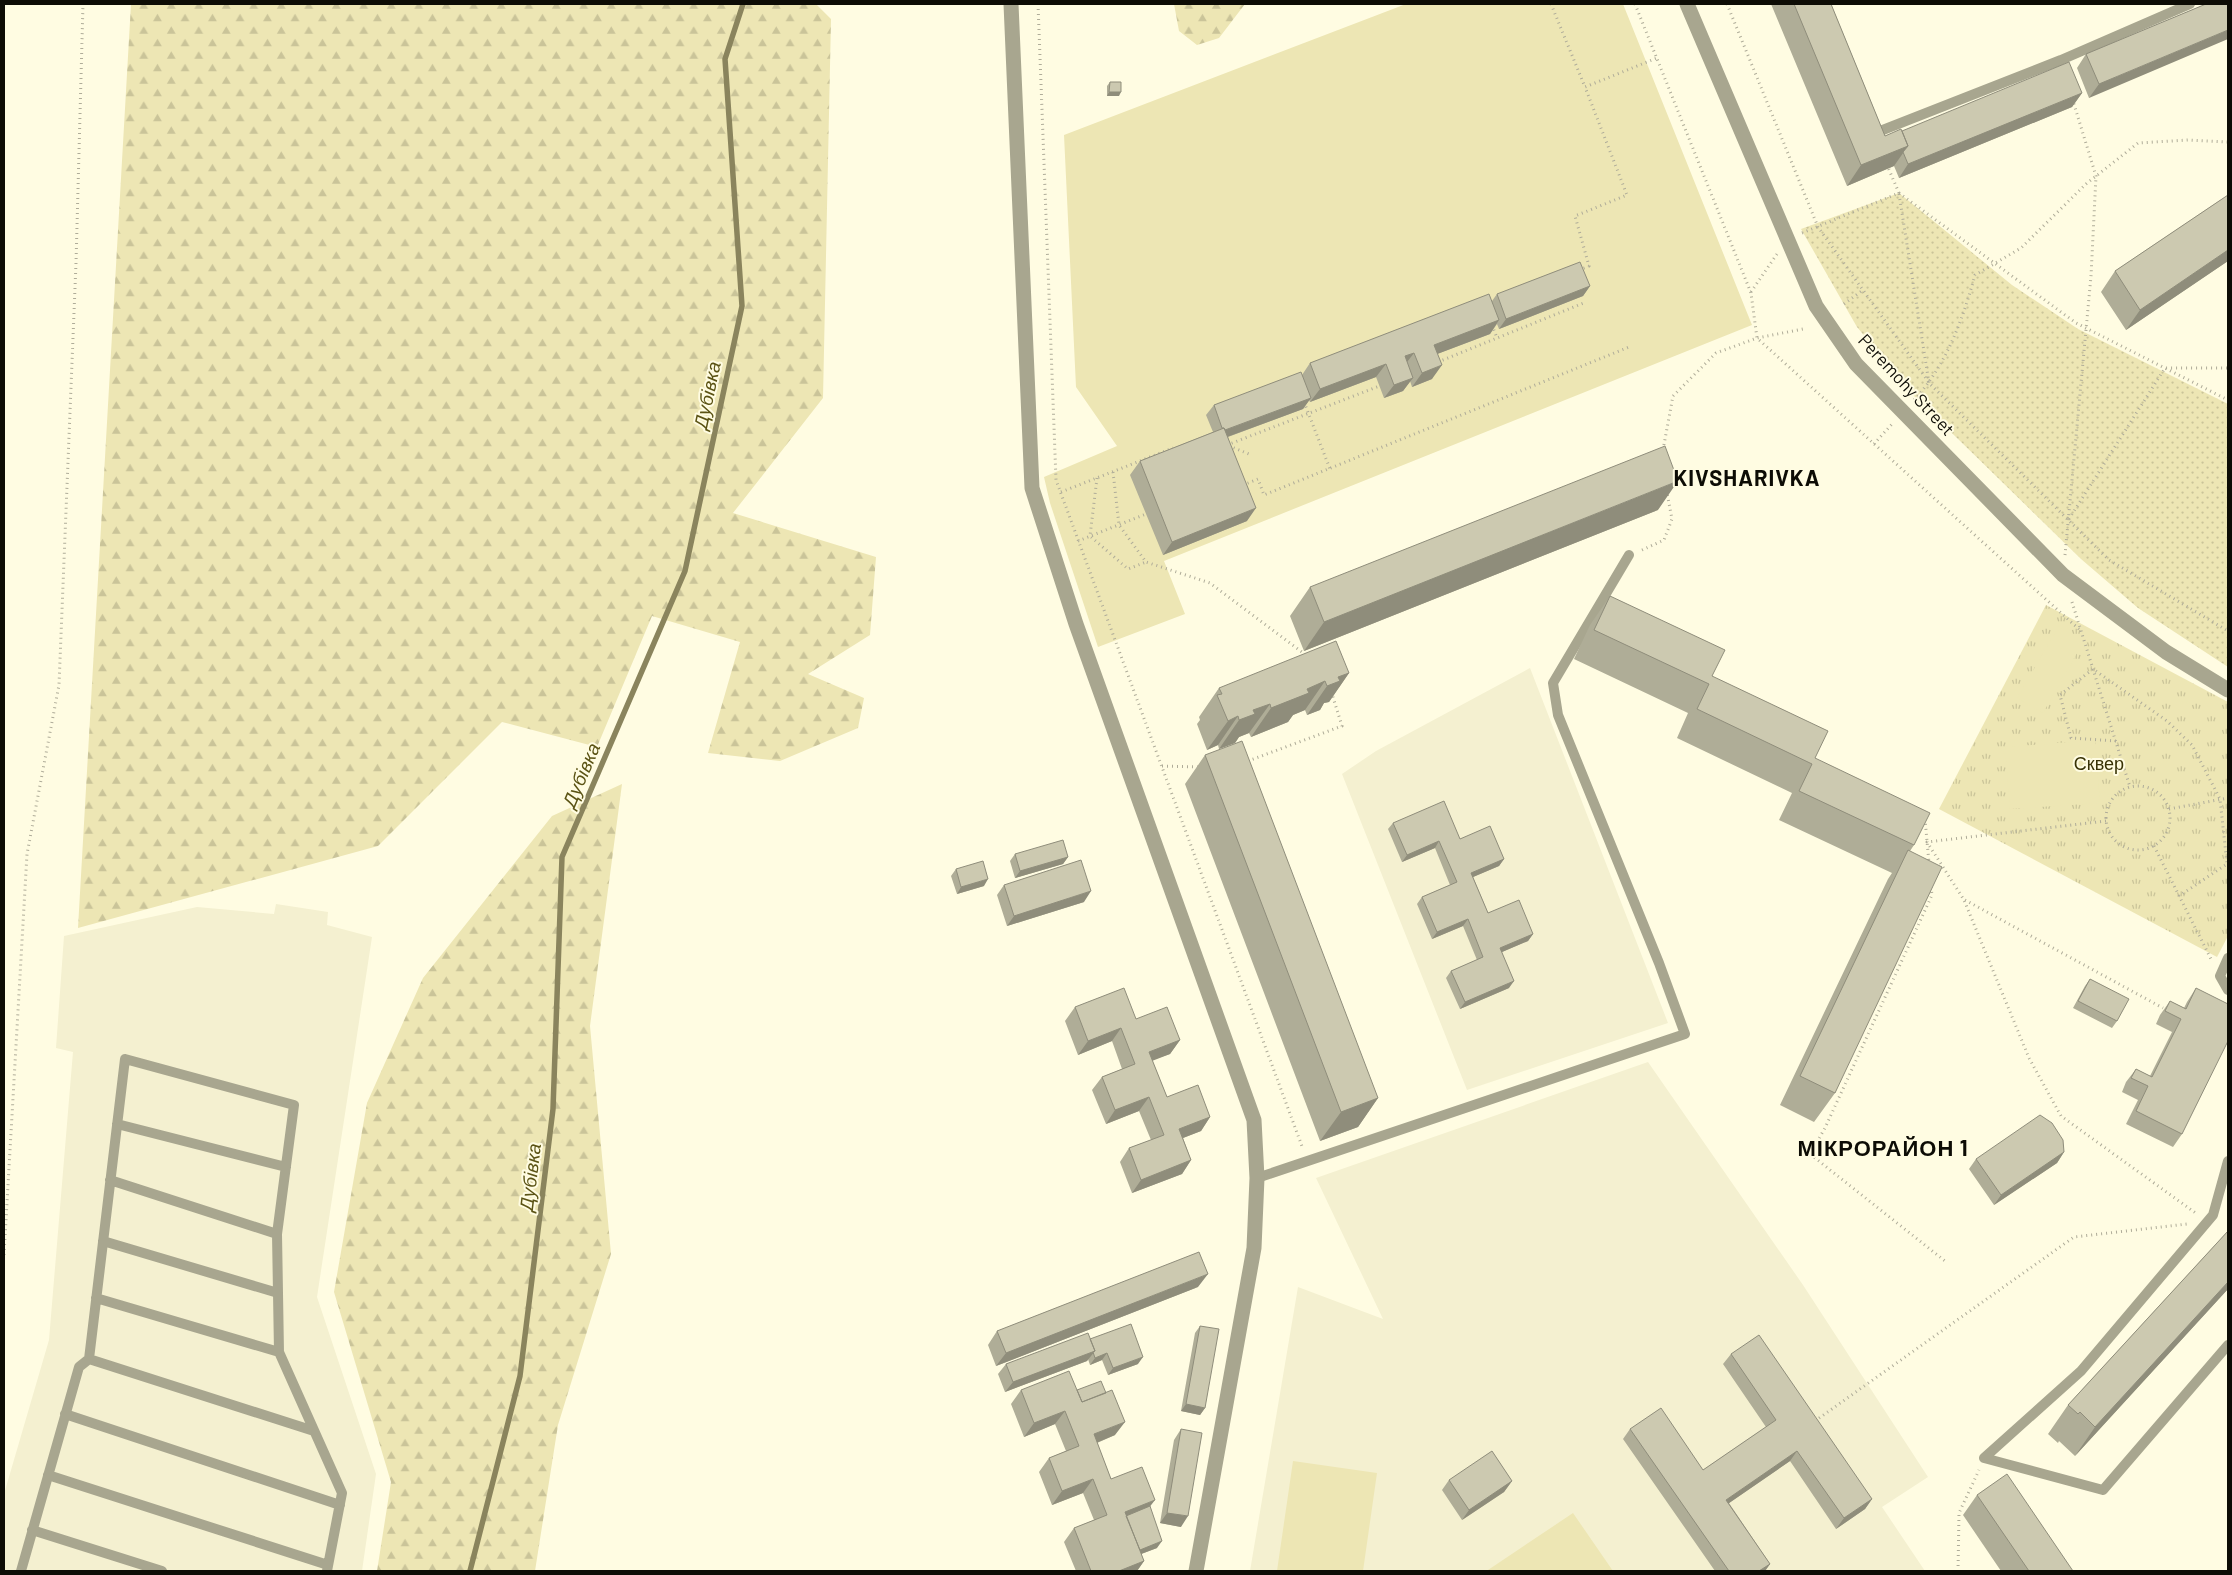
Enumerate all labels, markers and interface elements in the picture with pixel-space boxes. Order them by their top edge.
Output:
street label: Peremohy Street [1854,329,1959,440]
water label: Дубівка [688,359,725,432]
district label: KIVSHARIVKA [1673,464,1821,490]
water label: Дубівка [556,739,604,812]
park label: Сквер [2074,752,2124,774]
district label: МІКРОРАЙОН 1 [1798,1134,1969,1160]
water label: Дубівка [514,1142,545,1214]

